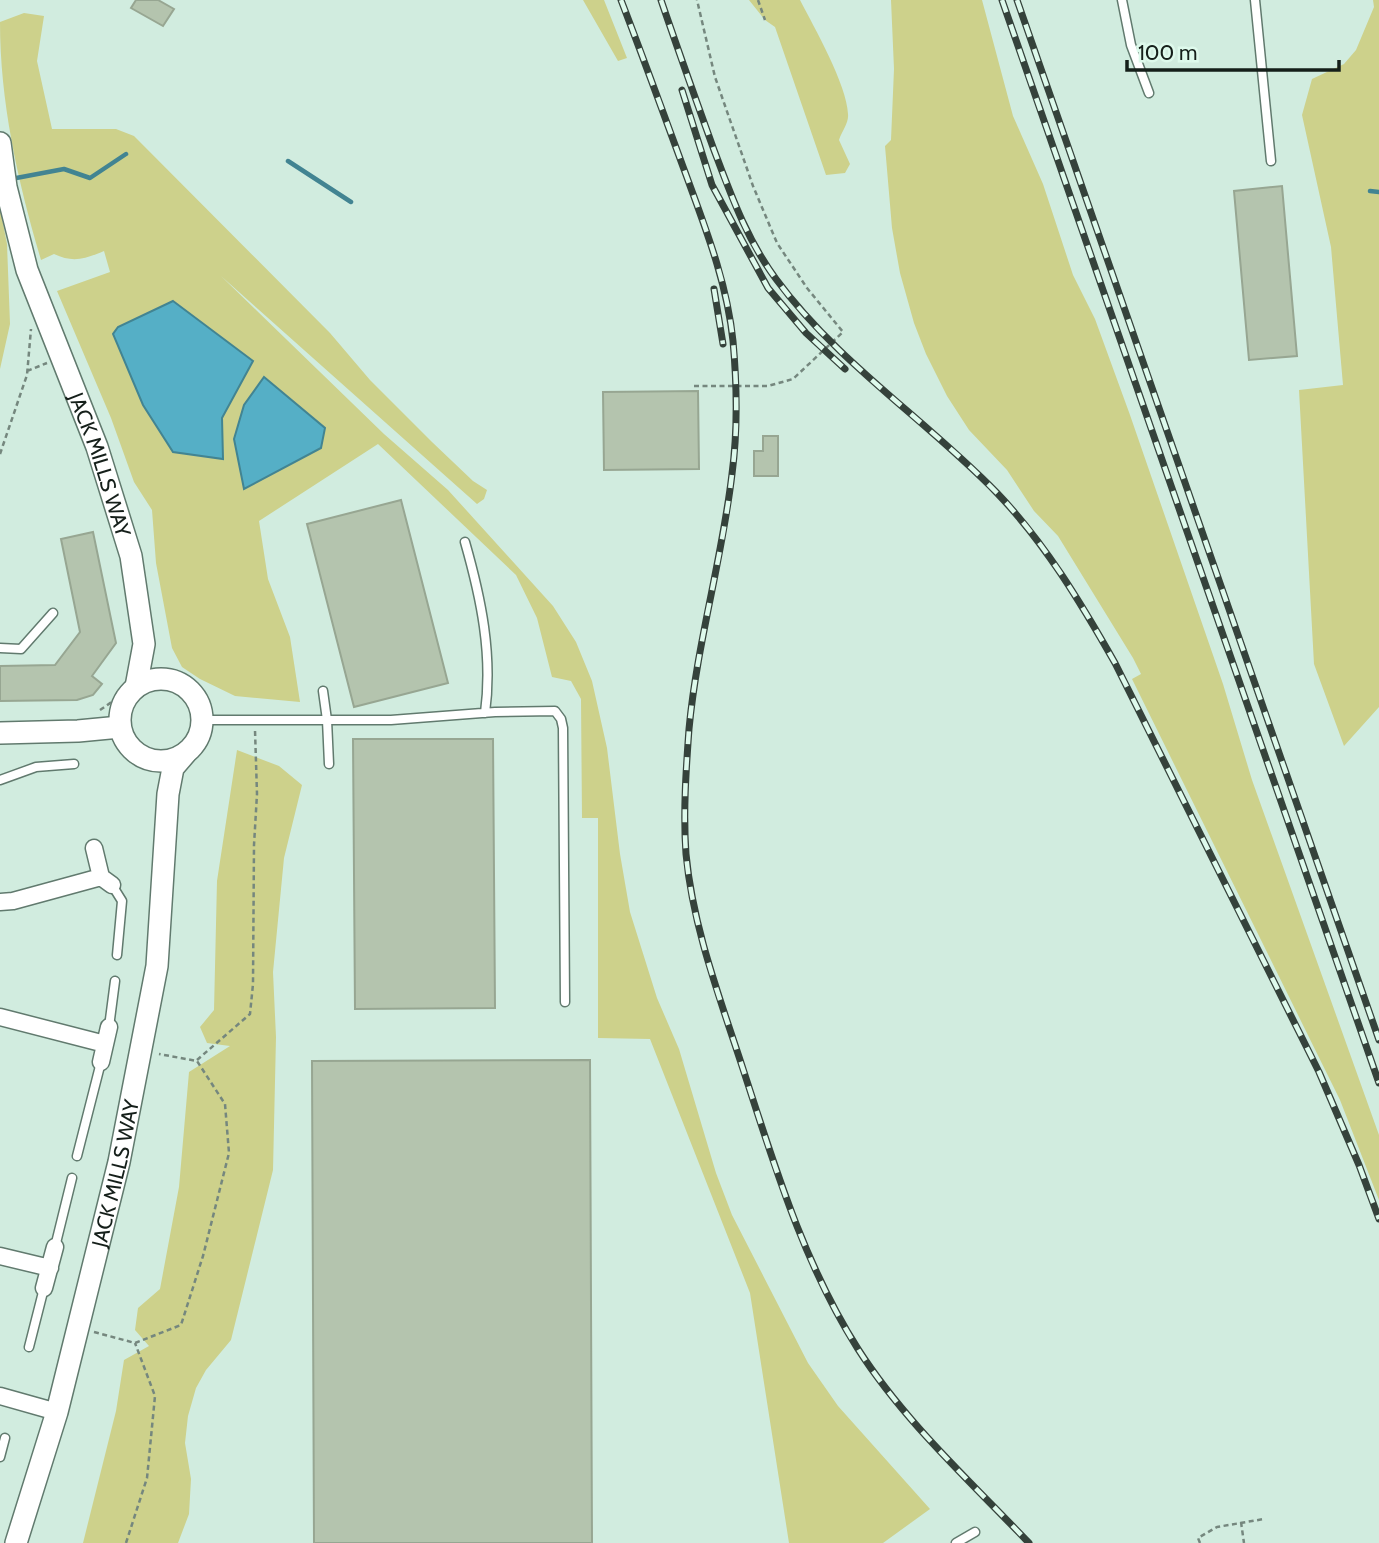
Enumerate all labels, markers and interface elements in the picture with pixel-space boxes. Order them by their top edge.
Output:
scale bar [1127,28,1339,72]
text: 100 m [1138,40,1197,65]
street label: JACK MILLS WAY [64,388,137,540]
street label: JACK MILLS WAY [86,1096,144,1251]

